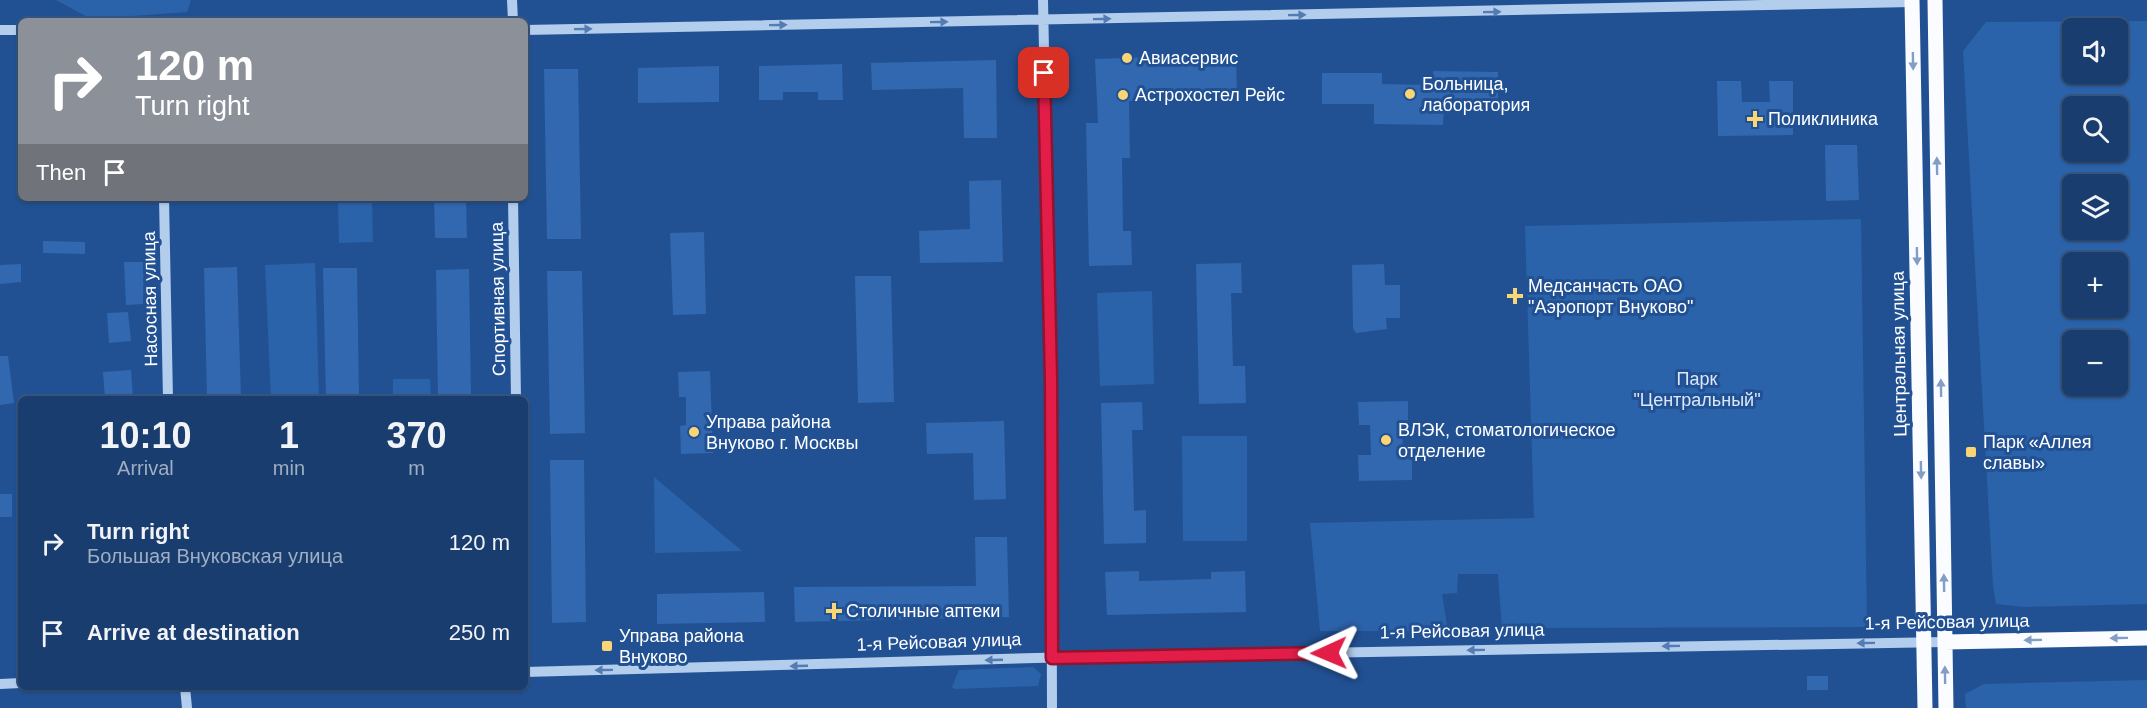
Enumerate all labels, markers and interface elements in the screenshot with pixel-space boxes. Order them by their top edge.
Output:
one-way arrow [1482,7,1501,17]
one-way arrow [1287,11,1306,20]
one-way arrow [1092,14,1111,24]
one-way arrow [930,17,949,27]
map controls [2062,18,2128,396]
button: sound [2062,18,2128,84]
one-way arrow [769,20,788,30]
one-way arrow [574,24,593,34]
icon: right [36,42,114,120]
text: 120 m [135,42,254,89]
pin [1018,47,1069,98]
place label: Авиасервис [1139,48,1238,68]
marker: Авиасервис [1120,51,1134,65]
one-way arrow [1908,51,1918,70]
icon: arrive [1027,56,1060,89]
place label: Больница, лаборатория [1422,74,1530,115]
place label: Астрохостел Рейс [1135,85,1285,105]
marker: Больница, лаборатория [1403,87,1417,101]
marker: Астрохостел Рейс [1116,88,1130,102]
text: Turn right [135,91,250,121]
button: search [2062,96,2128,162]
place label: Поликлиника [1768,109,1879,129]
marker: Поликлиника [1746,110,1764,128]
icon: arrive [98,156,131,189]
one-way arrow [1932,157,1942,176]
text: Then [36,160,86,185]
button: layers [2062,174,2128,240]
street label: Спортивная улица [487,221,509,376]
street label: Насосная улица [139,230,161,367]
one-way arrow [1912,246,1921,265]
button: + [2062,252,2128,318]
street label: Центральная улица [1888,270,1910,437]
place label: Медсанчасть ОАО "Аэропорт Внуково" [1528,276,1693,317]
marker: Медсанчасть ОАО "Аэропорт Внуково" [1506,287,1524,305]
button: − [2062,330,2128,396]
park label: Парк "Центральный" [1633,369,1761,410]
one-way arrow [1936,379,1946,398]
place label: Управа района Внуково г. Москвы [706,412,858,453]
text: 10:10 [99,415,191,456]
text: 1 [279,415,299,456]
text: 370 [386,415,447,456]
place label: ВЛЭК, стоматологическое отделение [1398,420,1616,461]
marker: Управа района Внуково г. Москвы [687,425,701,439]
place label: Парк «Аллея славы» [1983,432,2092,473]
marker: ВЛЭК, стоматологическое отделение [1379,433,1393,447]
marker: Парк «Аллея славы» [1964,445,1978,459]
text: Arrival [117,457,174,479]
text: min [273,457,305,479]
text: m [408,457,425,479]
one-way arrow [1916,461,1925,480]
text: Turn right [87,519,189,544]
icon: right [36,527,69,560]
text: 120 m [449,530,510,555]
text: Большая Внуковская улица [87,545,343,567]
one-way arrow [1939,574,1949,593]
place label: Столичные аптеки [846,601,1000,621]
marker: Столичные аптеки [827,604,841,618]
street label: 1-я Рейсовая улица [1864,611,2031,633]
icon: arrive [36,617,69,650]
text: Arrive at destination [87,620,300,645]
text: 250 m [449,620,510,645]
street label: 1-я Рейсовая улица [1379,620,1546,642]
position arrow [1297,621,1361,685]
place label: Управа района Внуково [619,626,745,667]
street label: 1-я Рейсовая улица [856,629,1023,655]
one-way arrow [2110,633,2129,643]
one-way arrow [2024,635,2043,645]
one-way arrow [1856,638,1875,648]
marker: Управа района Внуково [600,639,614,653]
one-way arrow [1661,641,1680,651]
one-way arrow [1466,645,1485,655]
one-way arrow [984,655,1003,664]
one-way arrow [789,661,808,670]
one-way arrow [1940,665,1950,684]
one-way arrow [595,666,614,675]

